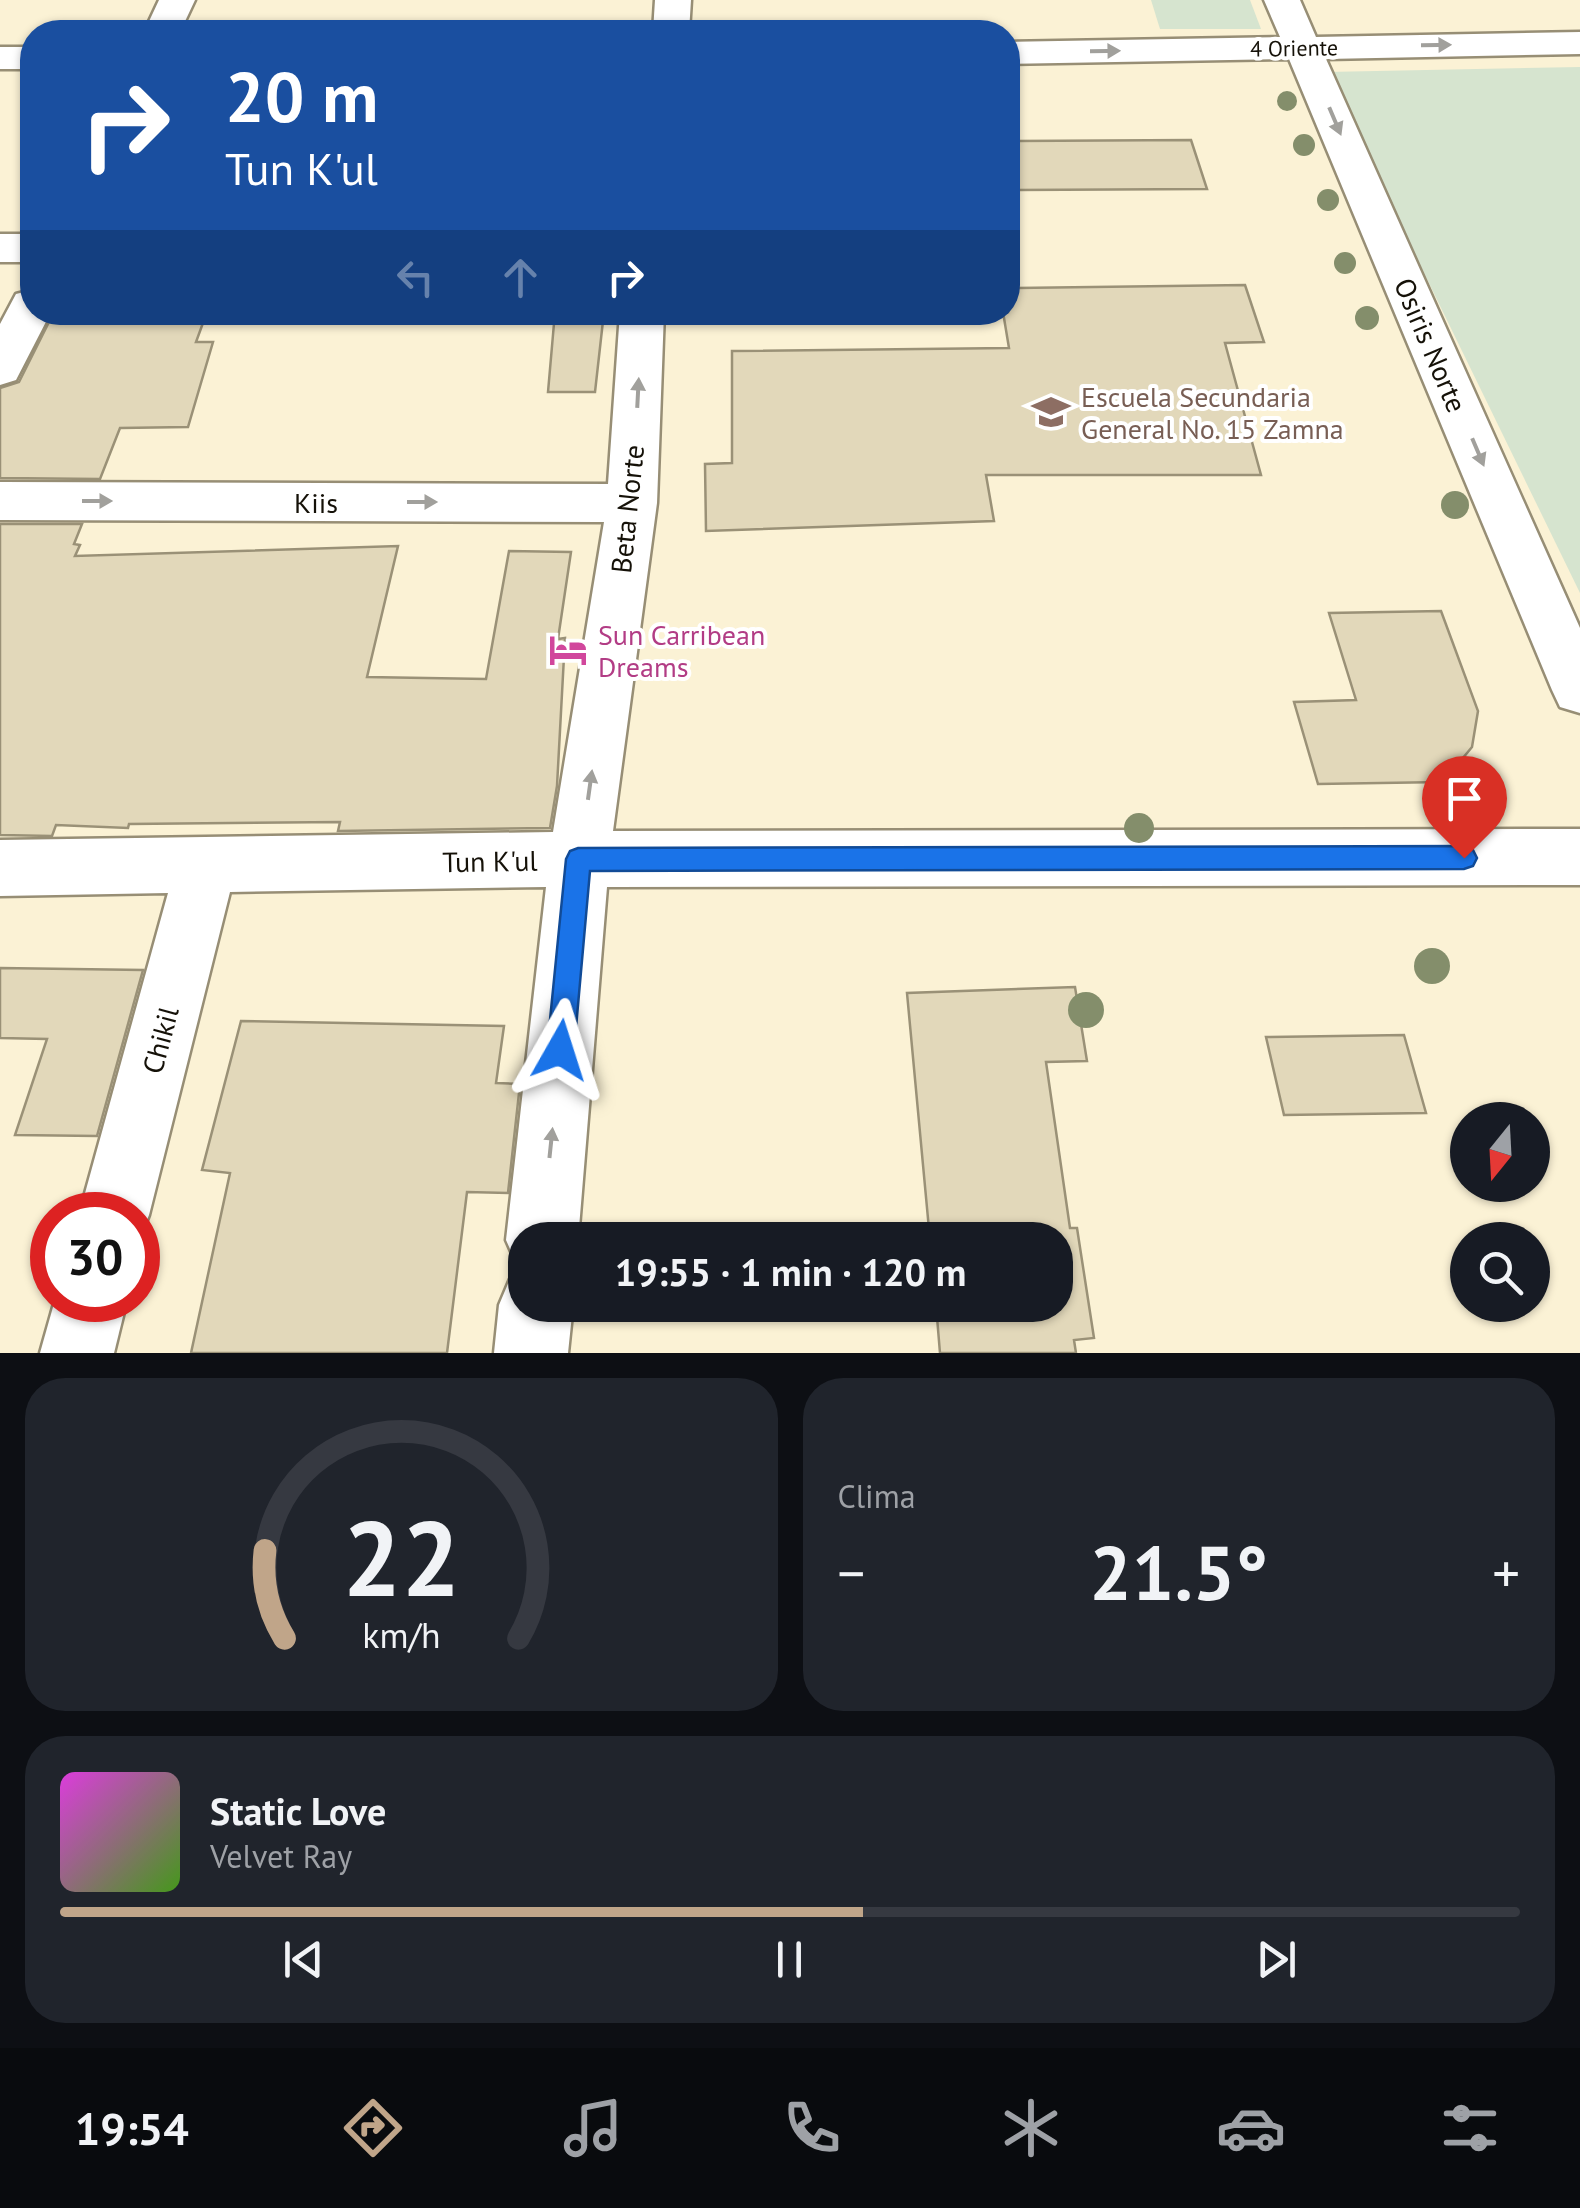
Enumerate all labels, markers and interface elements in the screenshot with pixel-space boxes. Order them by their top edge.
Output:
street label: 4 Oriente [1250,33,1338,63]
one-way arrow [1420,37,1452,53]
one-way arrow [1089,43,1121,59]
text: 20 m [225,51,378,141]
icon: right [60,60,190,190]
one-way arrow [1327,106,1343,136]
text: Tun K'ul [225,139,378,197]
icon: left [388,250,443,305]
icon: ahead [493,250,548,305]
icon: right [598,250,653,305]
street label: Osiris Norte [1386,272,1476,418]
one-way arrow [630,377,646,409]
place label: Escuela Secundaria General No. 15 Zamna [1081,378,1344,447]
school or university icon: Escuela Secundaria General No. 15 Zamna [1030,391,1072,433]
one-way arrow [1470,437,1486,467]
street label: Beta Norte [602,443,652,575]
street label: Kiis [294,484,338,521]
one-way arrow [82,493,114,509]
one-way arrow [407,494,439,510]
place label: Sun Carribean Dreams [598,616,765,685]
hotel icon: Sun Carribean Dreams [547,629,589,671]
pin [1422,756,1507,859]
one-way arrow [582,769,598,800]
icon: arrive [1437,771,1492,826]
street label: Tun K'ul [442,842,538,880]
position arrow [508,998,612,1102]
street label: Chikil [133,1002,187,1078]
north arrow [1450,1102,1550,1202]
map controls [1450,1102,1550,1322]
one-way arrow [544,1127,560,1158]
speed limit sign: 30 [30,1192,160,1322]
button: search [1450,1222,1550,1322]
text: 19:55 · 1 min · 120 m [615,1247,966,1296]
text: Clima [838,1475,916,1517]
text: 22 [342,1490,460,1625]
text: 21.5° [1089,1524,1268,1621]
text: − [838,1537,865,1608]
text: + [1492,1537,1520,1608]
text: km/h [362,1612,440,1658]
text: Static Love [210,1786,386,1835]
text: Velvet Ray [210,1835,352,1877]
icon: previous [276,1932,331,1987]
icon: pause [762,1932,817,1987]
icon: next [1249,1932,1304,1987]
icon: directions [338,2093,408,2163]
icon: music [558,2093,628,2163]
icon: phone [777,2093,847,2163]
icon: climate [996,2093,1066,2163]
icon: car [1216,2093,1286,2163]
icon: filters [1435,2093,1505,2163]
text: 19:54 [75,2099,189,2157]

